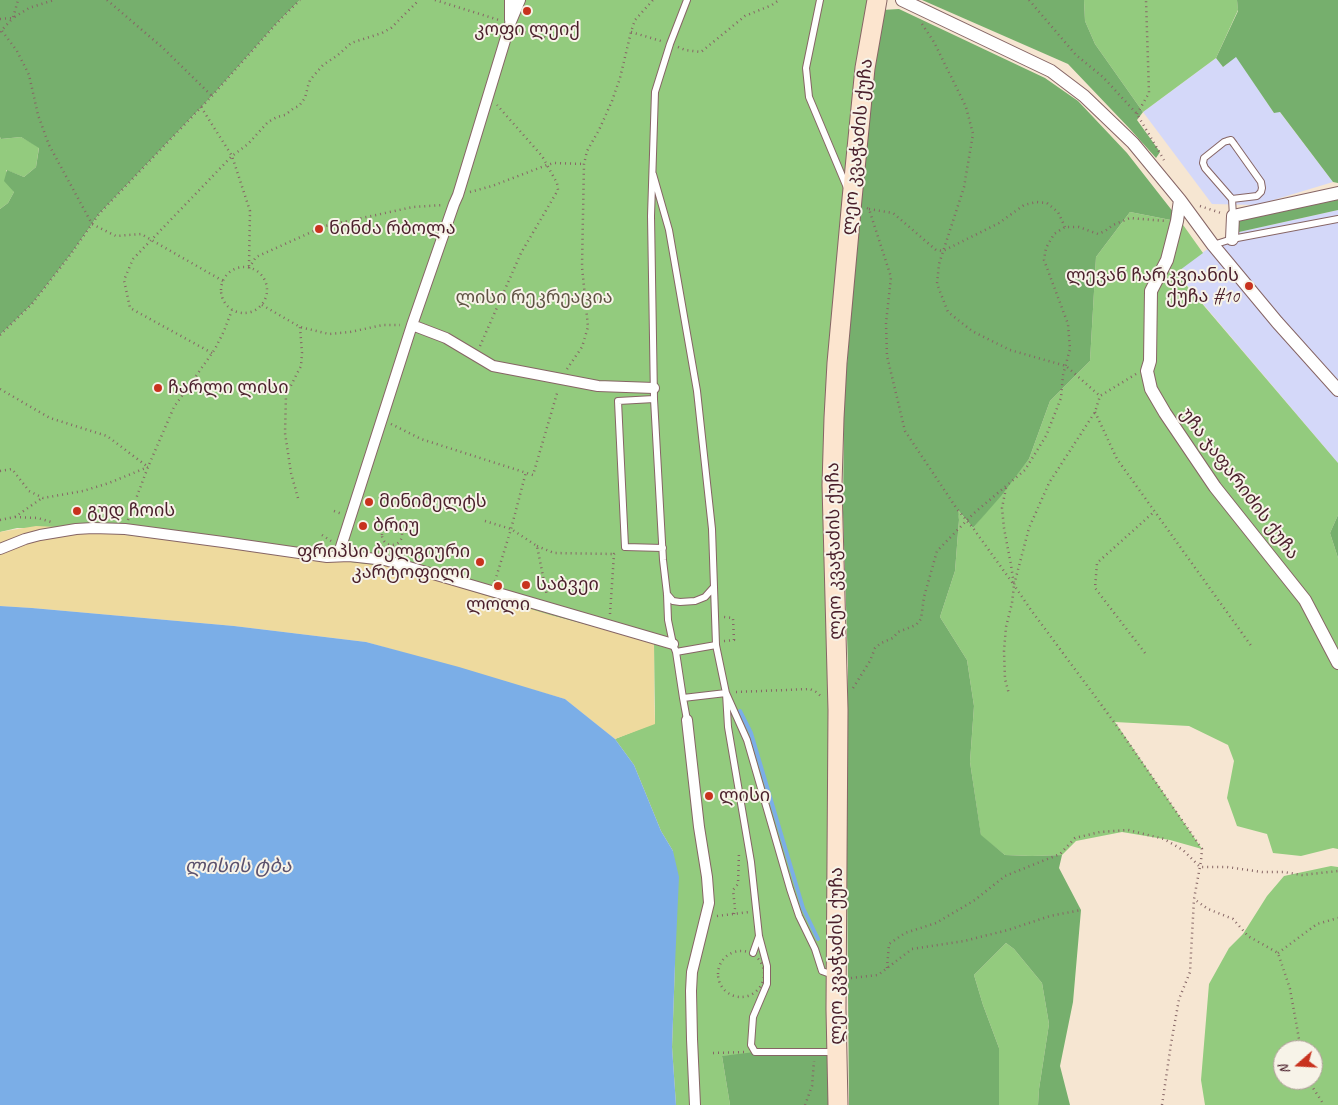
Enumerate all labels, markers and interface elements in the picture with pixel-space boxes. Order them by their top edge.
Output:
marker: კოფი ლეიქ [521,5,533,17]
place label: კოფი ლეიქ [474,19,580,41]
street label: ლეო კვაჭაძის ქუჩა [838,58,878,236]
place label: ნინძა რბოლა [329,218,456,240]
marker: ნინძა რბოლა [313,223,325,235]
place label: ლევან ჩარკვიანის ქუჩა #10 [1066,265,1239,308]
marker: ლევან ჩარკვიანის ქუჩა #10 [1243,280,1255,292]
park label: ლისი რეკრეაცია [455,287,613,309]
place label: ჩარლი ლისი [168,377,288,399]
marker: ჩარლი ლისი [152,382,164,394]
street label: უჩა ჯაფარიძის ქუჩა [1175,404,1303,564]
street label: ლეო კვაჭაძის ქუჩა [823,462,847,640]
place label: მინიმელტს [379,491,487,513]
marker: მინიმელტს [363,496,375,508]
place label: გუდ ჩოის [87,500,175,522]
marker: გუდ ჩოის [71,505,83,517]
place label: ბრიუ [373,515,419,537]
marker: ბრიუ [357,520,369,532]
place label: ფრიპსი ბელგიური კარტოფილი [297,541,470,584]
marker: ფრიპსი ბელგიური კარტოფილი [474,556,486,568]
place label: საბვეი [536,574,599,596]
marker: საბვეი [520,579,532,591]
marker: ლოლი [492,580,504,592]
place label: ლოლი [466,594,530,616]
place label: ლისი [719,785,770,807]
marker: ლისი [703,790,715,802]
water label: ლისის ტბა [185,856,291,878]
street label: ლეო კვაჭაძის ქუჩა [826,867,848,1045]
north arrow [1273,1040,1323,1090]
text: N [1275,1063,1294,1077]

